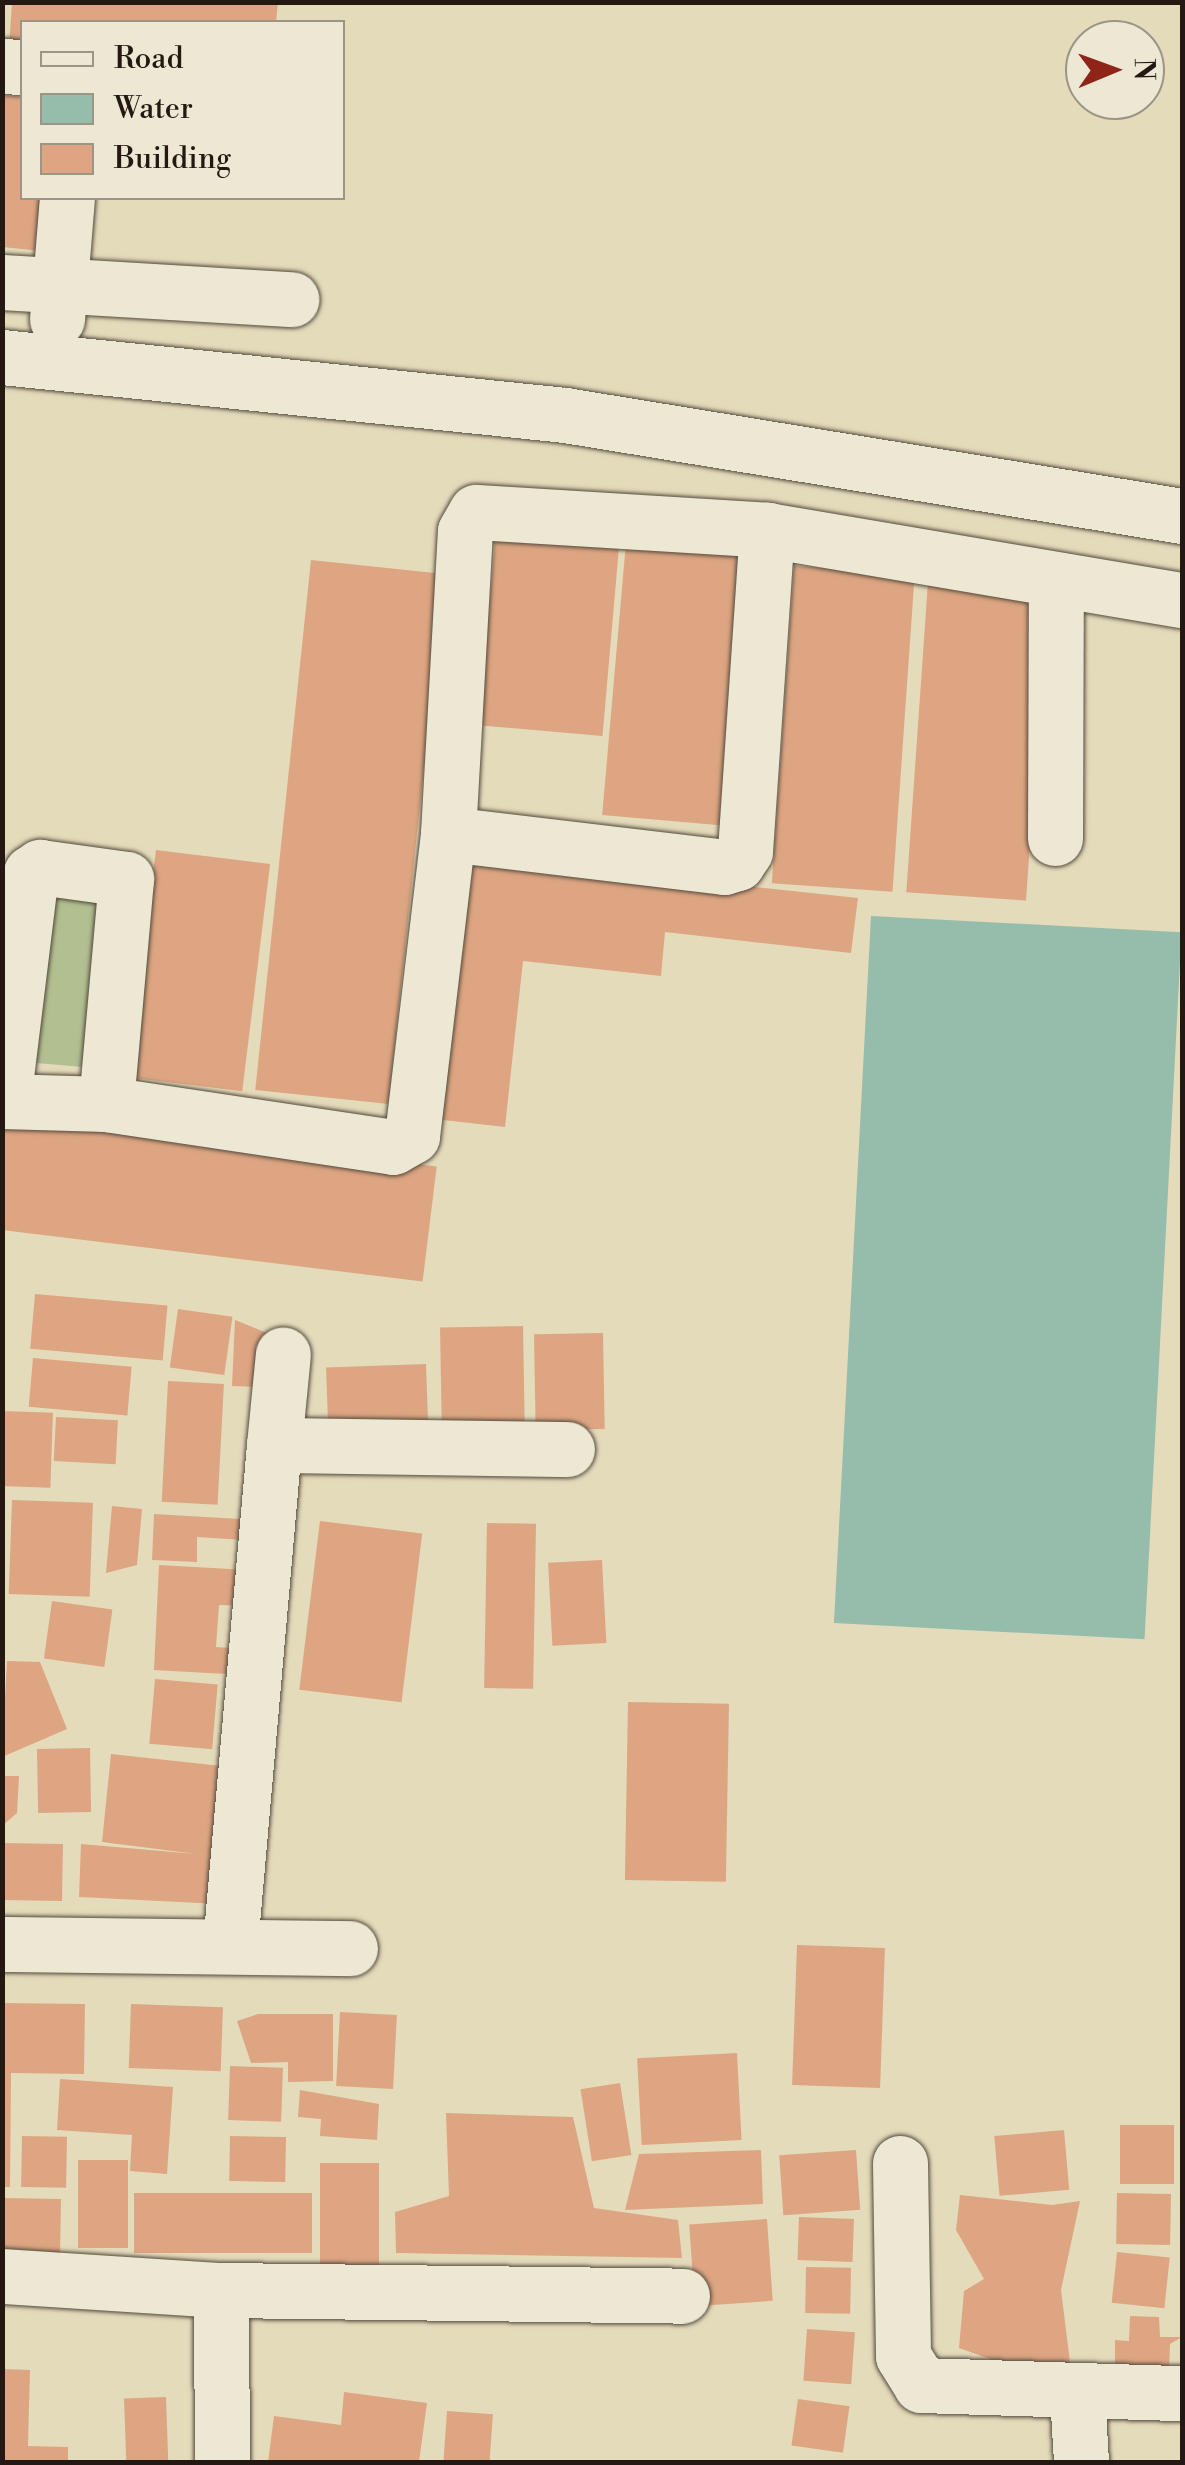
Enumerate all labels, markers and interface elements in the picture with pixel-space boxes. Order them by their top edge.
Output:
legend [20,20,345,200]
north arrow [1065,20,1165,120]
text: Road [114,40,184,78]
text: N [1126,58,1161,81]
text: Water [114,90,193,128]
text: Building [114,140,231,178]

